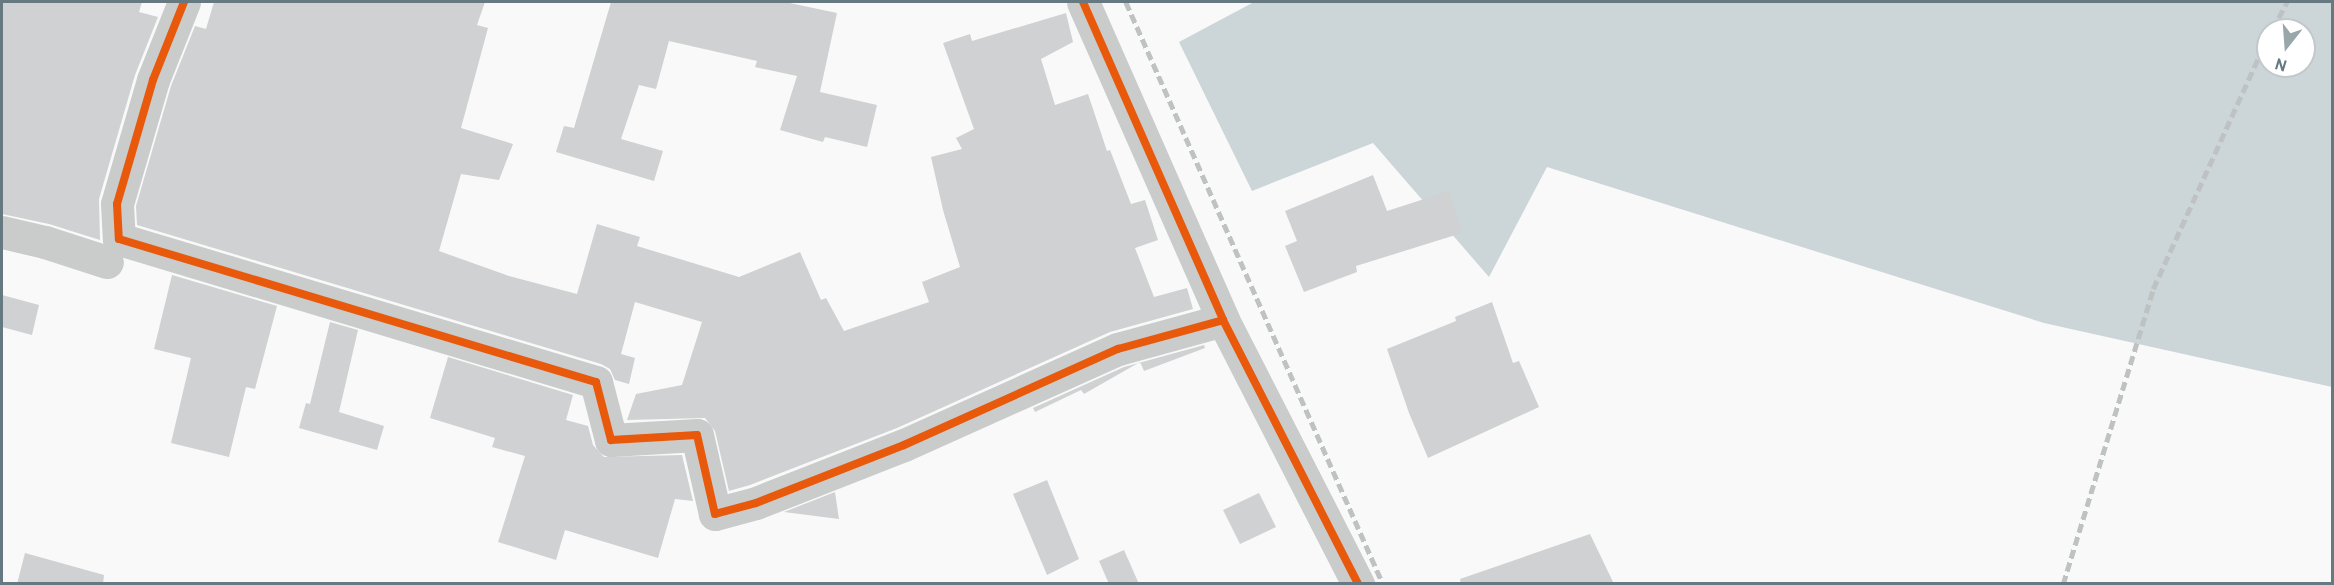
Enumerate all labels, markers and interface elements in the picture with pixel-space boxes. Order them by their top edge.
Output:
north arrow [2256,18,2316,78]
text: N [2273,52,2290,75]

